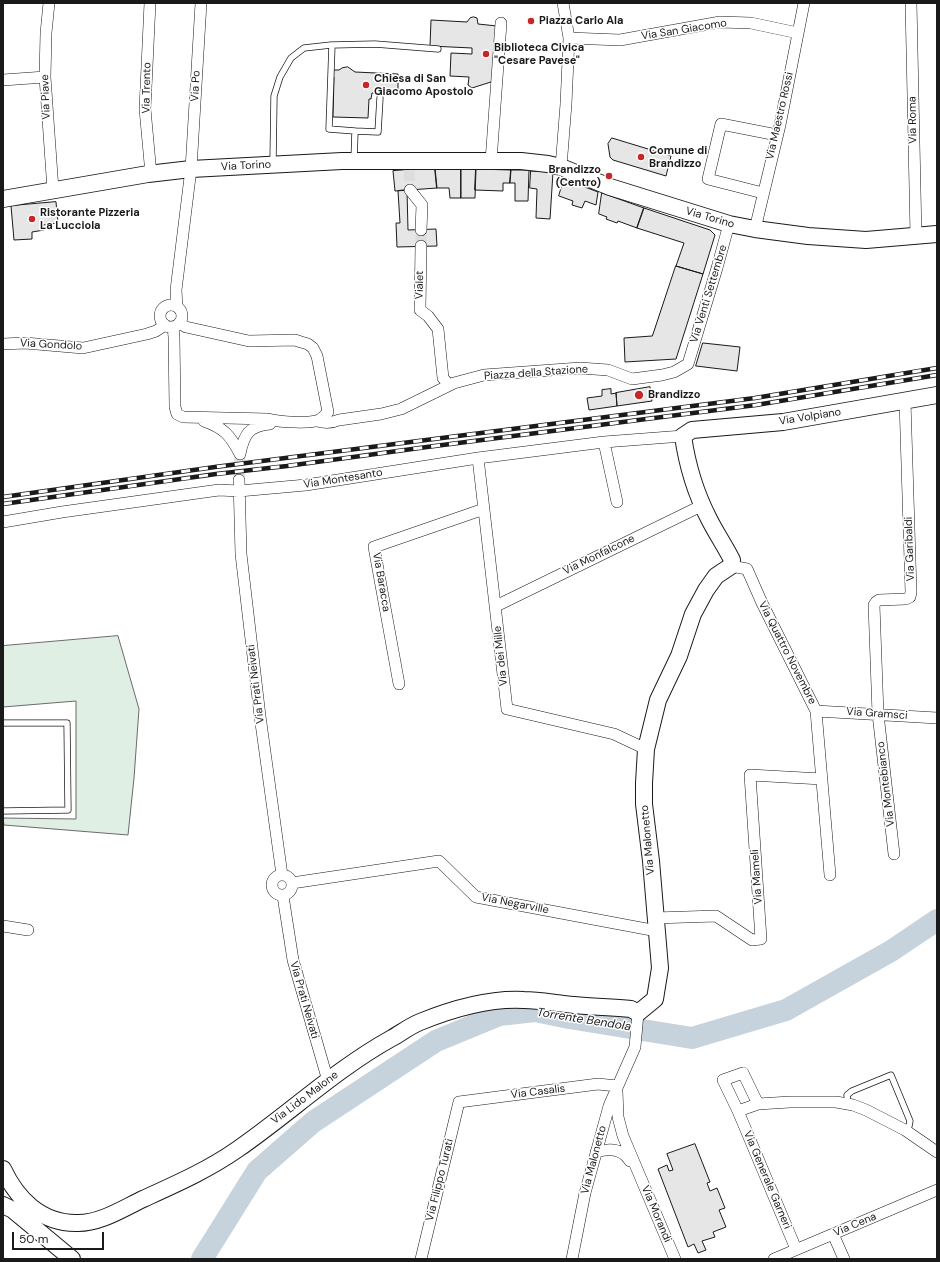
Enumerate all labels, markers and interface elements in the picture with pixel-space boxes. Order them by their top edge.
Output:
place label: Piazza Carlo Ala [539,14,624,28]
marker: Piazza Carlo Ala [526,16,536,26]
street label: Via San Giacomo [640,17,728,43]
place label: Biblioteca Civica "Cesare Pavese" [494,41,584,67]
marker: Biblioteca Civica "Cesare Pavese" [481,49,491,59]
street label: Via Trento [140,62,154,114]
street label: Via Po [189,70,203,102]
street label: Via Maestro Rossi [763,71,797,161]
place label: Chiesa di San Giacomo Apostolo [374,72,473,98]
street label: Via Piave [39,74,53,120]
marker: Chiesa di San Giacomo Apostolo [361,80,371,90]
street label: Via Roma [906,96,920,144]
place label: Comune di Brandizzo [649,144,707,170]
marker: Comune di Brandizzo [636,152,646,162]
street label: Via Torino [221,158,271,174]
place label: Brandizzo (Centro) [549,163,601,189]
marker: Brandizzo (Centro) [604,171,614,181]
street label: Via Torino [684,205,736,231]
place label: Ristorante Pizzeria La Lucciola [40,206,140,232]
marker: Ristorante Pizzeria La Lucciola [27,214,37,224]
street label: Via Venti Settembre [688,243,730,345]
street label: Vialet [413,270,427,300]
street label: Via Gondolo [19,337,83,353]
street label: Piazza della Stazione [483,363,589,383]
place label: Brandizzo [648,388,700,402]
marker: Brandizzo [633,389,645,401]
street label: Via Volpiano [778,406,842,428]
street label: Via Montesanto [303,466,383,492]
street label: Via Garibaldi [902,516,918,582]
street label: Via Monfalcone [561,532,637,578]
street label: Via Baracca [369,551,393,613]
street label: Via Quattro Novembre [755,599,819,707]
street label: Via dei Mille [491,625,511,687]
street label: Via Prati Neivati [245,644,267,724]
street label: Via Gramsci [846,705,908,723]
street label: Via Montebianco [874,740,898,828]
street label: Via Malonetto [638,804,658,876]
street label: Via Mameli [748,849,766,905]
street label: Via Negarville [480,891,550,917]
street label: Via Prati Neivati [287,960,321,1040]
water label: Torrente Bendola [536,1005,632,1035]
street label: Via Lido Malone [269,1069,341,1127]
street label: Via Casalis [510,1082,566,1102]
street label: Via Malonetto [579,1124,609,1196]
street label: Via Generale Garneri [740,1129,794,1231]
street label: Via Filippo Turati [423,1137,457,1223]
street label: Via Morandi [638,1184,674,1244]
street label: Via Cena [832,1210,878,1240]
scale bar [14,1224,106,1250]
text: 50 m [19,1231,48,1247]

